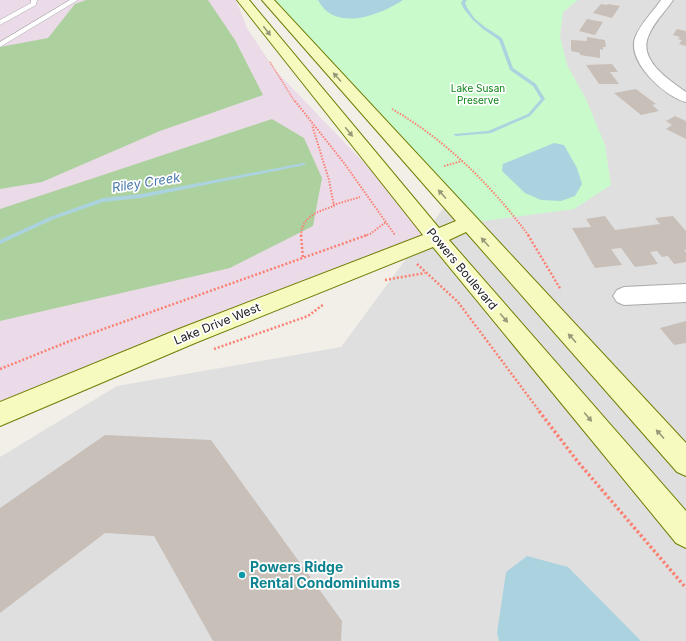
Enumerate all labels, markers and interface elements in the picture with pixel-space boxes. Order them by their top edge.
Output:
one-way arrow [263,25,272,36]
one-way arrow [332,72,341,82]
park label: Lake Susan Preserve [451,82,505,106]
one-way arrow [345,126,354,137]
water label: Riley Creek [111,169,182,195]
one-way arrow [438,189,447,200]
street label: Powers Boulevard [424,225,501,313]
one-way arrow [481,237,490,246]
street label: Lake Drive West [171,299,262,348]
one-way arrow [499,312,508,323]
one-way arrow [568,333,577,343]
one-way arrow [583,412,592,422]
one-way arrow [655,429,664,439]
place label: Powers Ridge Rental Condominiums [250,558,400,591]
marker: Powers Ridge Rental Condominiums [237,570,247,580]

